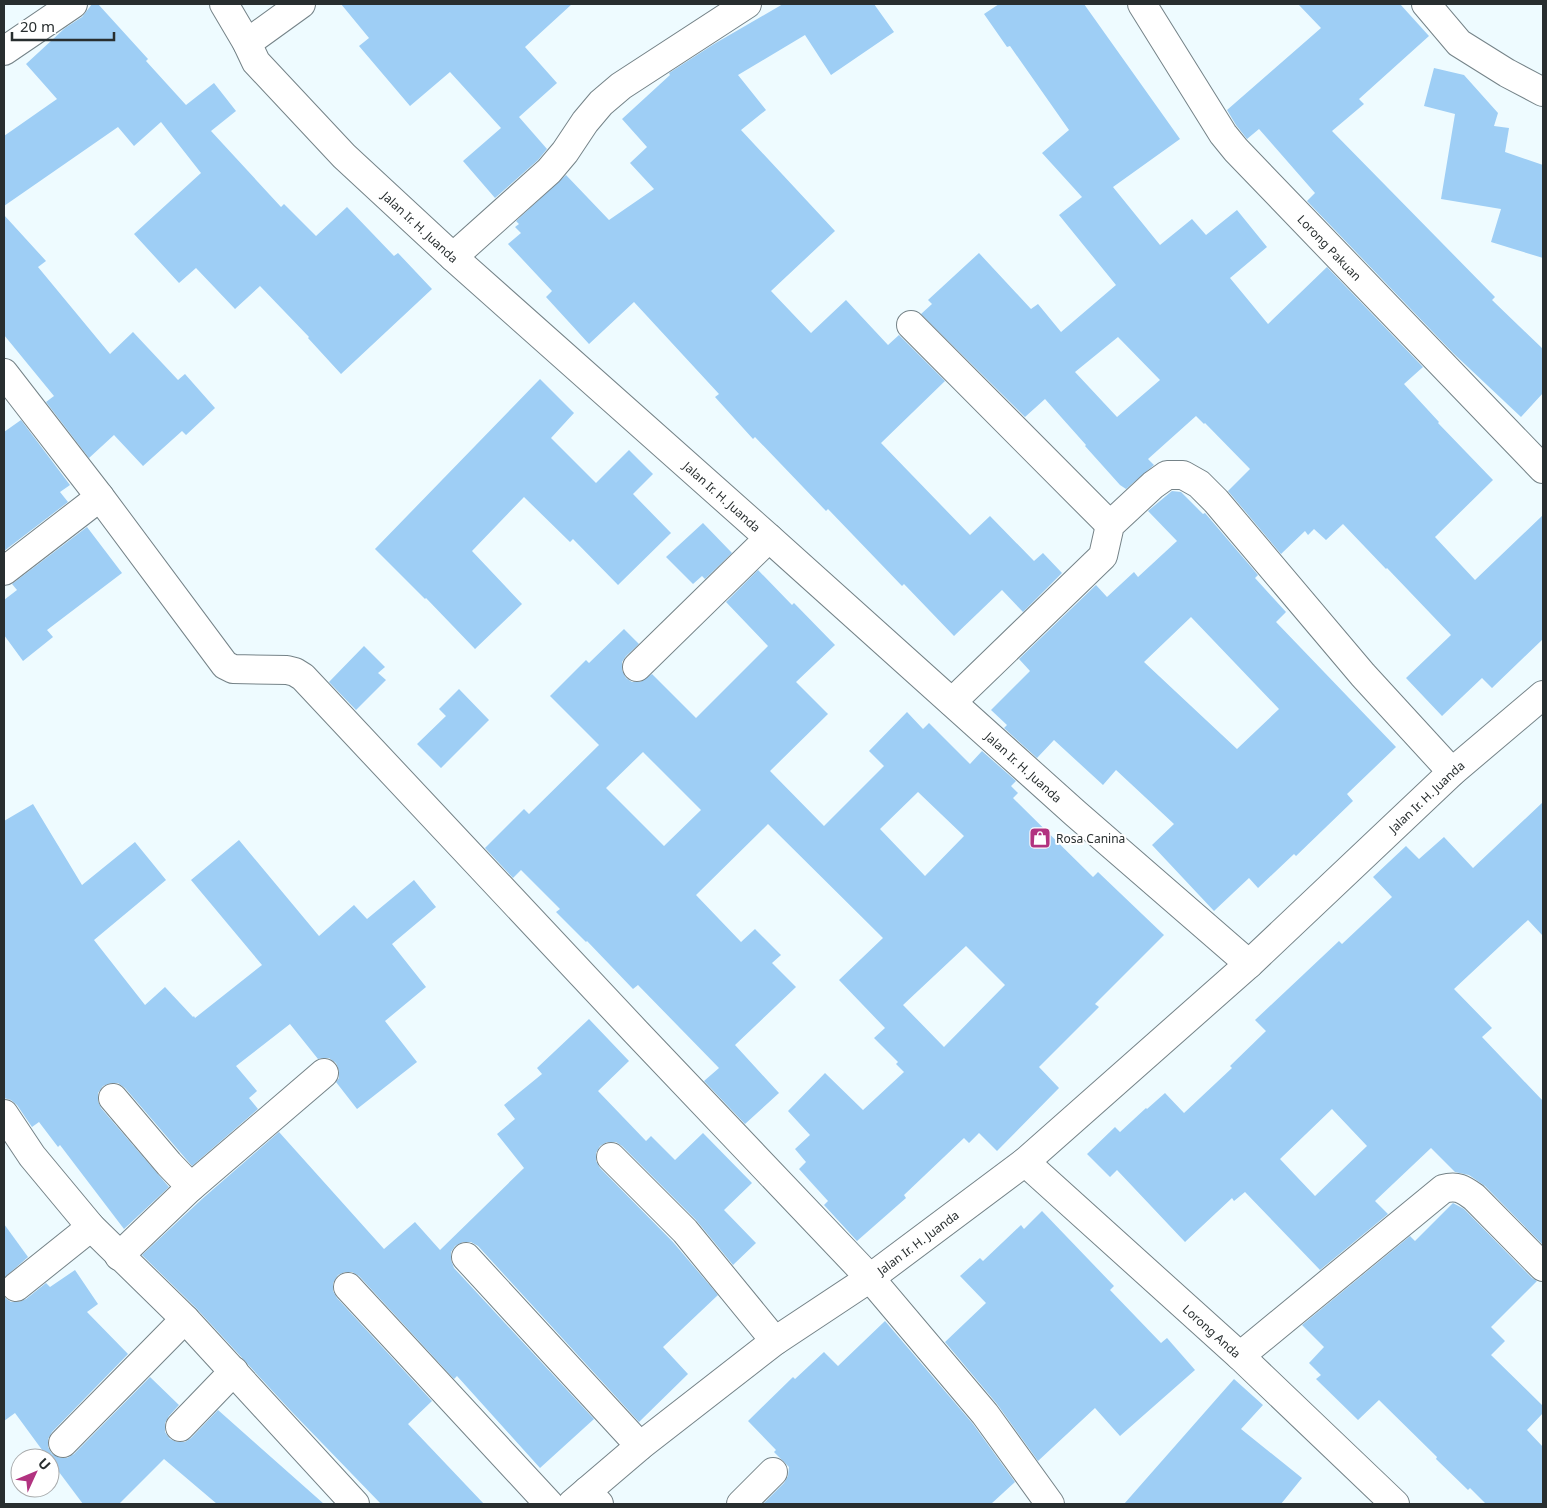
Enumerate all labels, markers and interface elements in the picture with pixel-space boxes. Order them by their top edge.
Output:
scale bar [12,10,115,42]
text: 20 m [20,16,55,36]
street label: Jalan Ir. H. Juanda [378,186,462,266]
street label: Lorong Pakuan [1294,211,1366,284]
street label: Jalan Ir. H. Juanda [679,457,765,535]
street label: Jalan Ir. H. Juanda [981,727,1066,806]
street label: Jalan Ir. H. Juanda [1384,757,1468,837]
shop icon: Rosa Canina [1028,826,1052,850]
place label: Rosa Canina [1056,830,1125,847]
street label: Jalan Ir. H. Juanda [873,1206,962,1279]
street label: Lorong Anda [1179,1300,1245,1361]
north arrow [10,1448,60,1498]
text: U [34,1453,55,1474]

